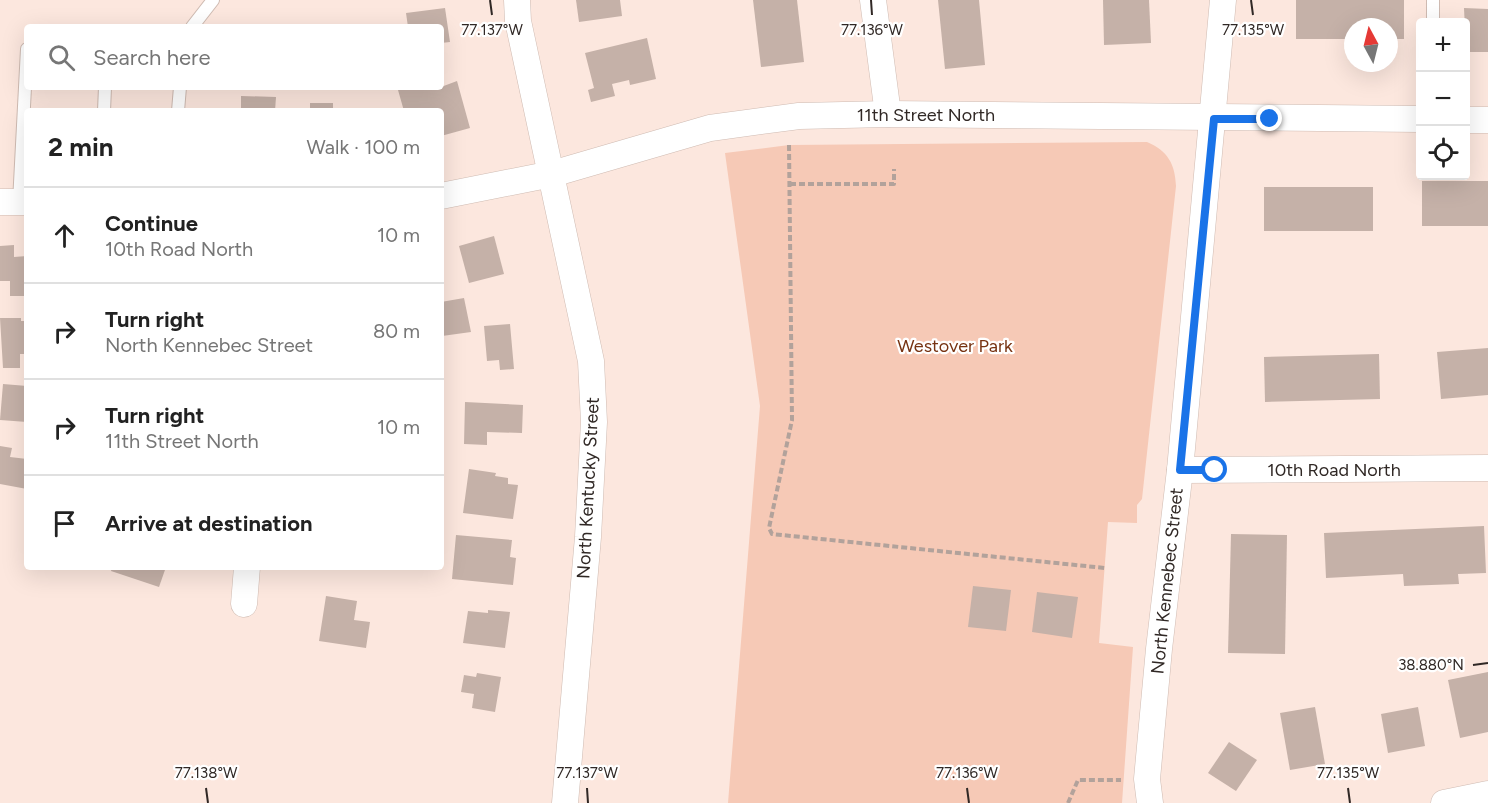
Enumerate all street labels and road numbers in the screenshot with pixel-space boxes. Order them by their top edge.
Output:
street label: 11th Street North [857,104,995,126]
street label: North Kentucky Street [572,396,604,579]
street label: 10th Road North [1267,459,1401,481]
street label: North Kennebec Street [1146,487,1188,675]

